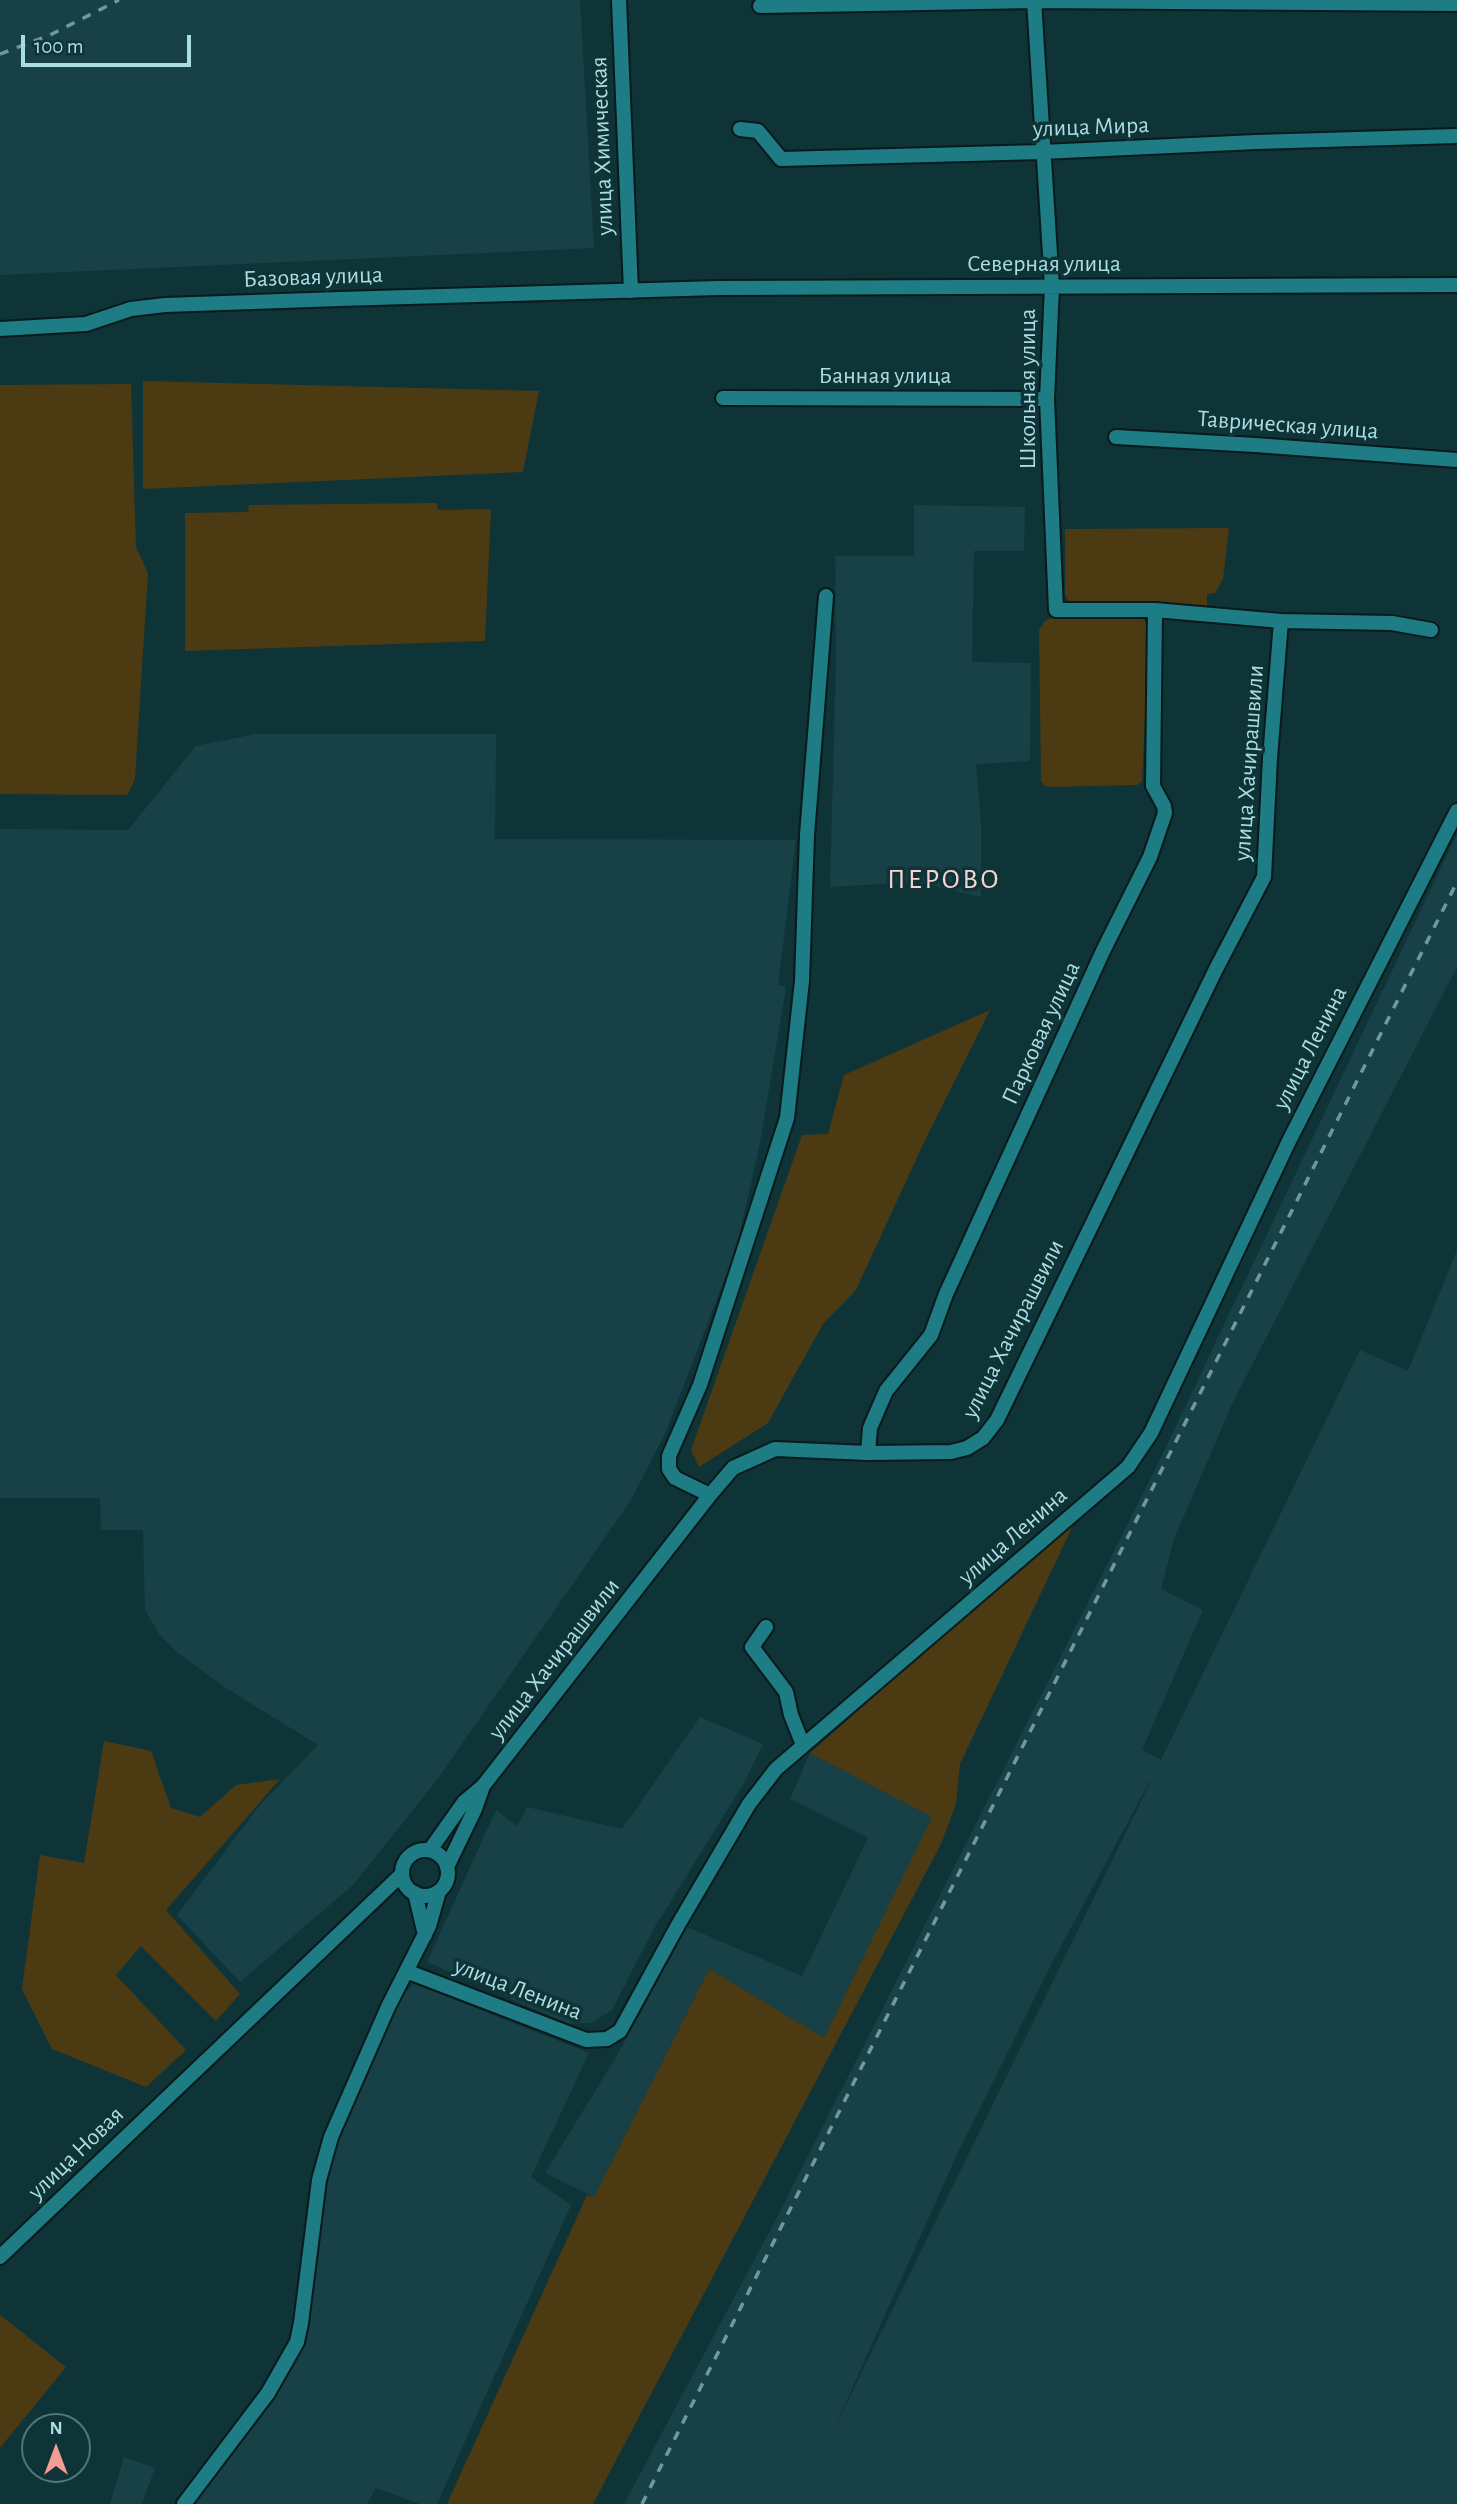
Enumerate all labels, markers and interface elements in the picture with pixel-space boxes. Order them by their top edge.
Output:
scale bar [24,21,194,65]
text: 100 m [34,36,84,57]
street label: улица Химическая [584,56,620,236]
street label: улица Мира [1032,111,1150,143]
street label: Северная улица [967,250,1121,278]
street label: Базовая улица [243,260,383,294]
street label: Школьная улица [1014,309,1042,469]
street label: Банная улица [819,362,951,390]
street label: Таврическая улица [1197,404,1379,446]
street label: улица Хачирашвили [1228,664,1270,862]
district label: ПЕРОВО [888,863,1000,897]
street label: Парковая улица [995,957,1087,1109]
street label: улица Ленина [1267,981,1353,1115]
street label: улица Хачирашвили [956,1235,1070,1423]
street label: улица Ленина [953,1481,1073,1591]
street label: улица Хачирашвили [482,1573,626,1745]
street label: улица Ленина [450,1951,586,2027]
street label: улица Новая [22,2100,130,2206]
north arrow [21,2413,91,2483]
text: N [49,2419,63,2438]

